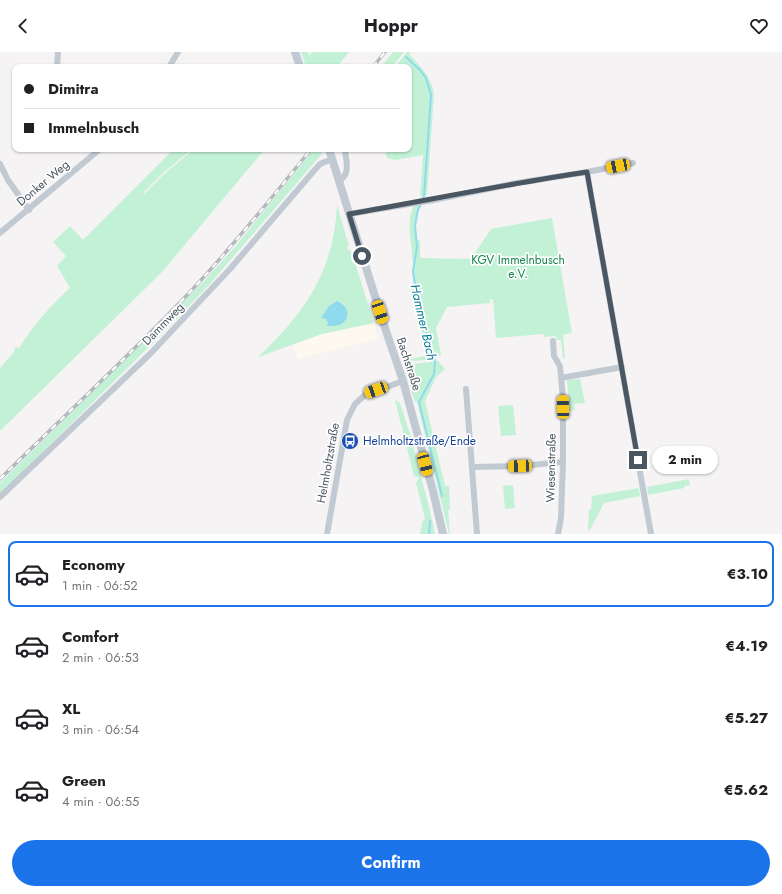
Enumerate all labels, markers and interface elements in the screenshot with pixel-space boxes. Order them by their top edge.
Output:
text: Hoppr [364,13,418,39]
icon: back [12,15,34,37]
icon: heart [748,15,770,37]
text: Dimitra [48,78,99,100]
text: Immelnbusch [48,117,139,139]
street label: Donker Weg [13,156,73,210]
car [605,158,631,174]
route start [353,247,371,265]
park label: KGV Immelnbusch e.V. [471,251,565,283]
water label: Hammer Bach [406,282,442,362]
street label: Dammweg [138,298,188,350]
car [371,299,389,325]
street label: Bachstraße [392,335,426,393]
car [363,380,389,400]
car [557,395,569,419]
street label: Helmholtzstraße [312,421,344,505]
bus stop icon: Helmholtzstraße/Ende [340,431,360,451]
place label: Helmholtzstraße/Ende [363,432,476,450]
street label: Wiesenstraße [541,433,561,503]
callout: 2 min [652,446,718,474]
text: 2 min [668,450,702,469]
car [416,451,434,477]
route end [629,451,647,469]
car [508,460,532,472]
text: Economy [62,554,125,576]
icon: car [14,556,50,592]
text: €3.10 [727,563,768,585]
text: 1 min · 06:52 [62,576,138,595]
text: Comfort [62,626,119,648]
icon: car [14,628,50,664]
text: €4.19 [725,635,768,657]
text: 2 min · 06:53 [62,648,139,667]
text: XL [62,698,80,720]
icon: car [14,700,50,736]
text: €5.27 [725,707,768,729]
text: 3 min · 06:54 [62,720,139,739]
text: Green [62,770,106,792]
icon: car [14,772,50,808]
text: €5.62 [724,779,768,801]
text: 4 min · 06:55 [62,792,139,811]
button: Confirm [12,840,770,886]

